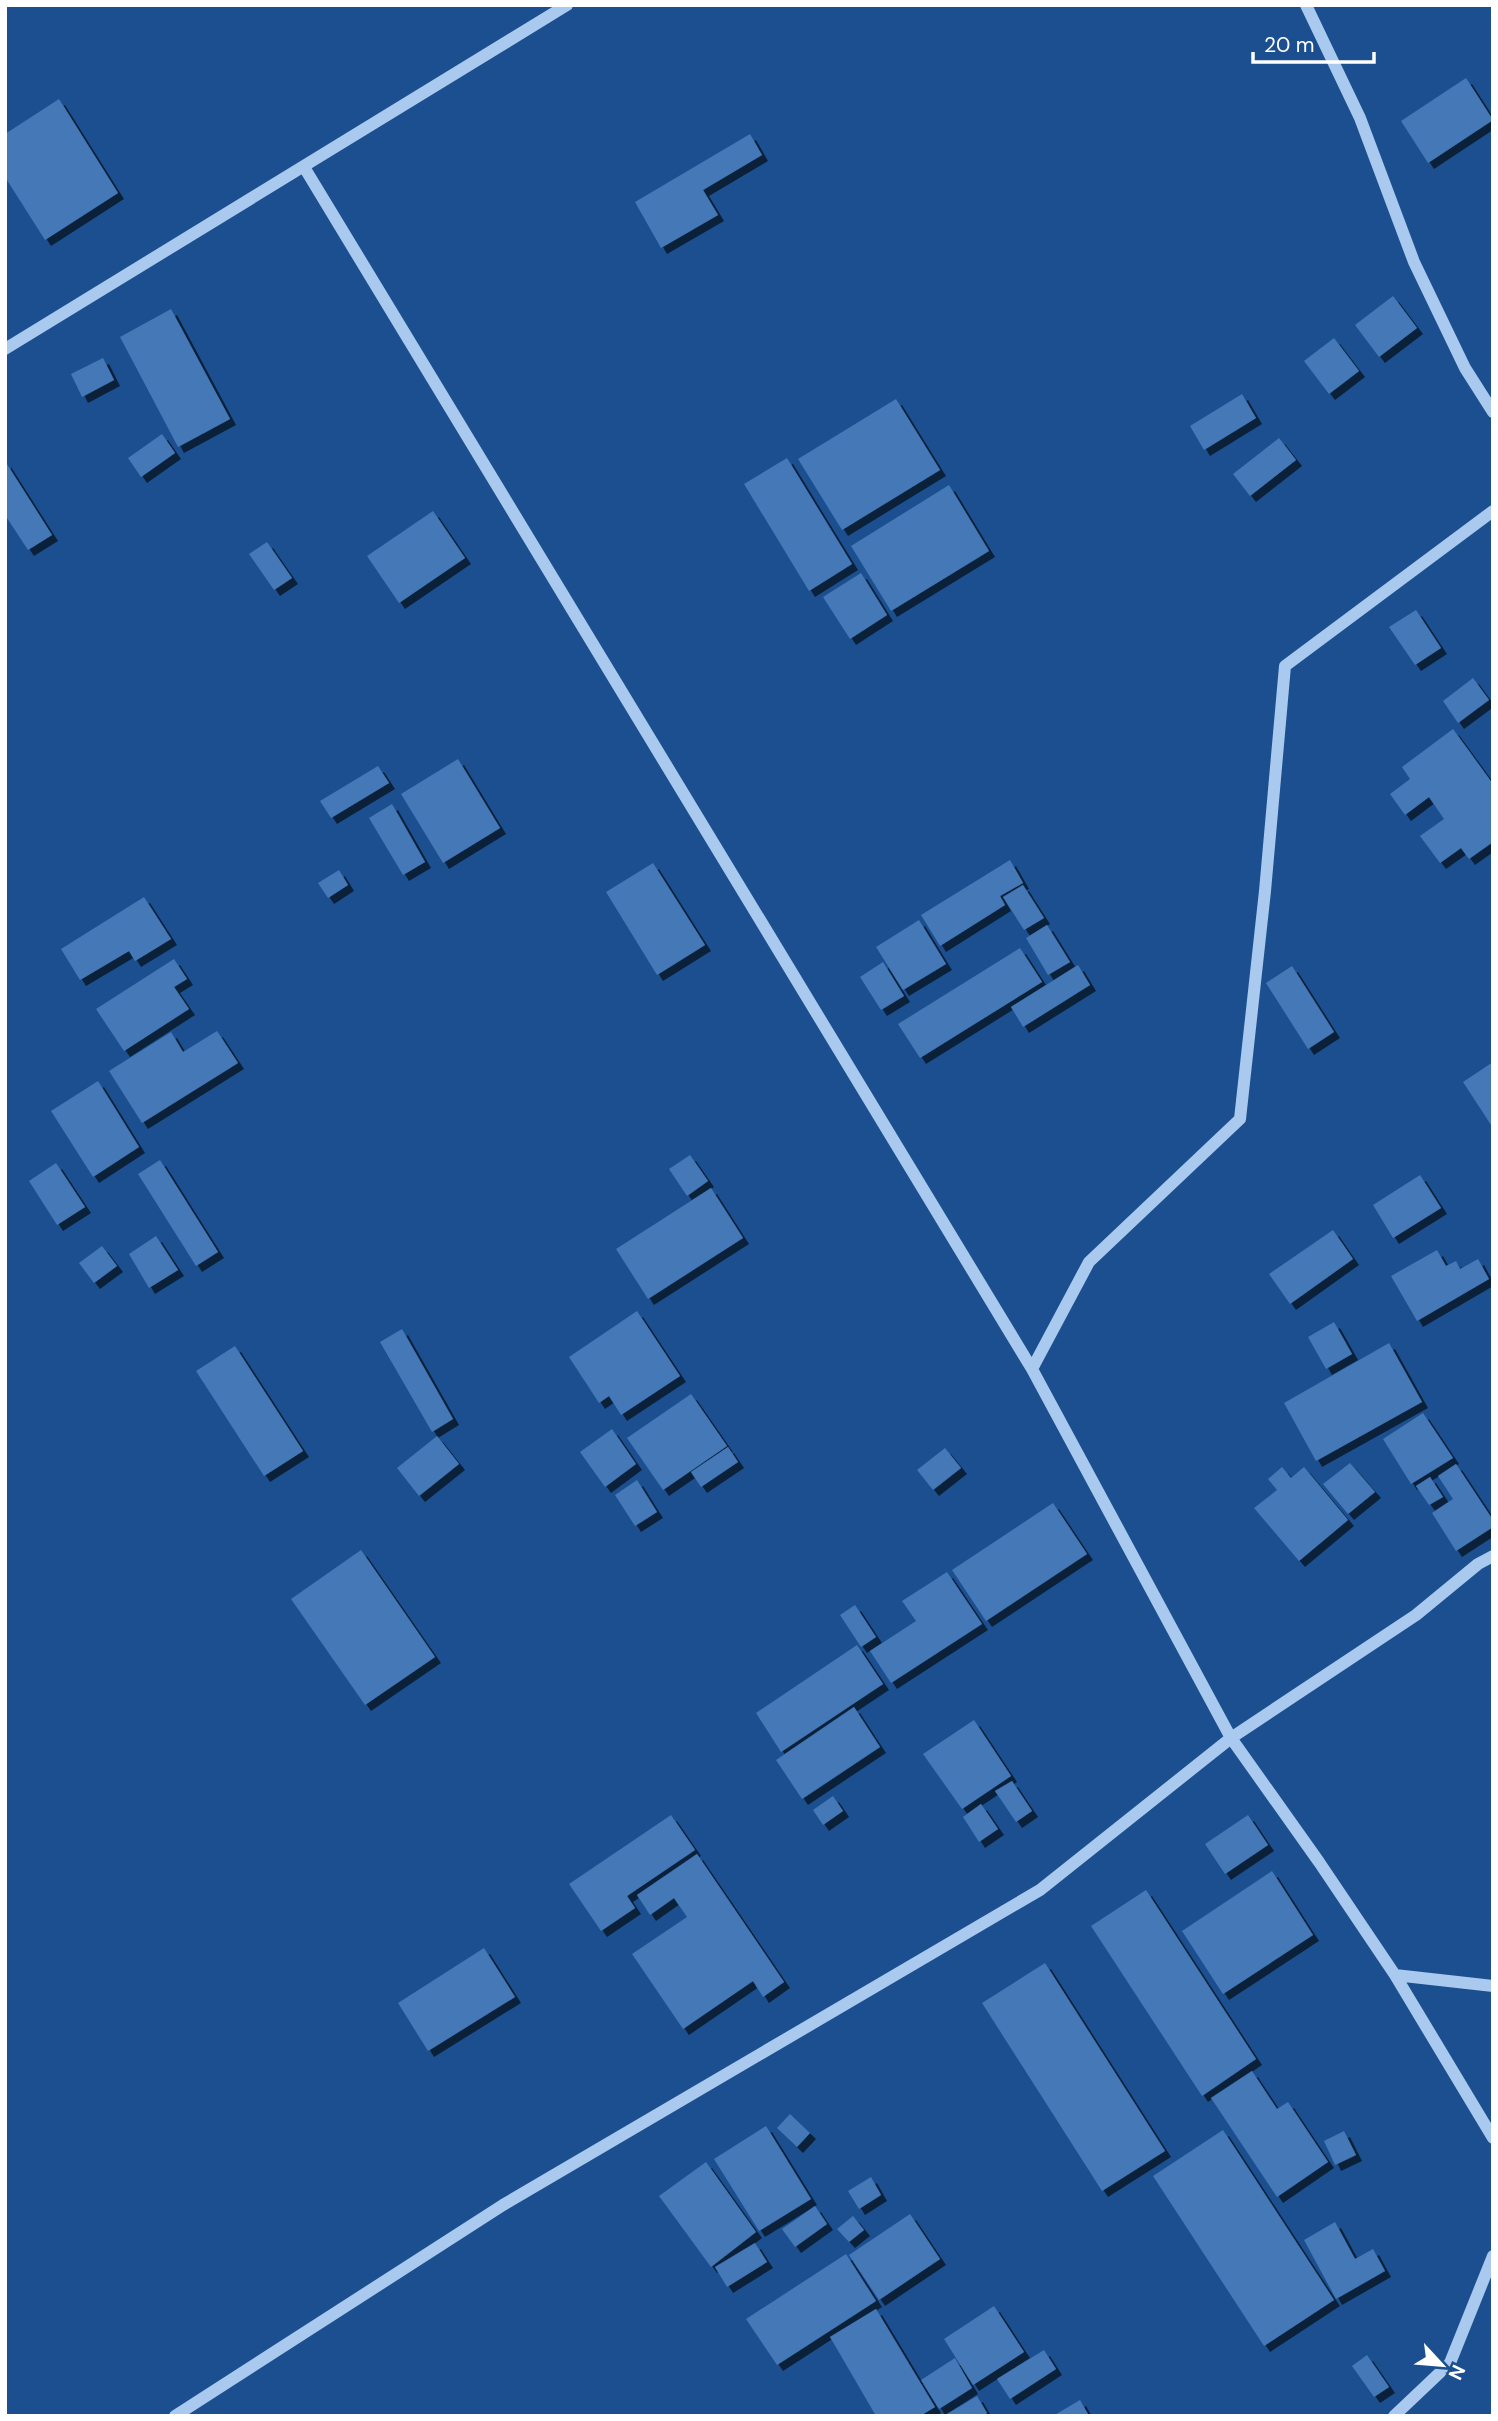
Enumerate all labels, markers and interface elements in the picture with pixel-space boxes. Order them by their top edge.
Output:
scale bar [1253,21,1374,65]
text: 20 m [1264,31,1315,59]
north arrow [1407,2330,1477,2400]
text: N [1443,2361,1471,2384]

